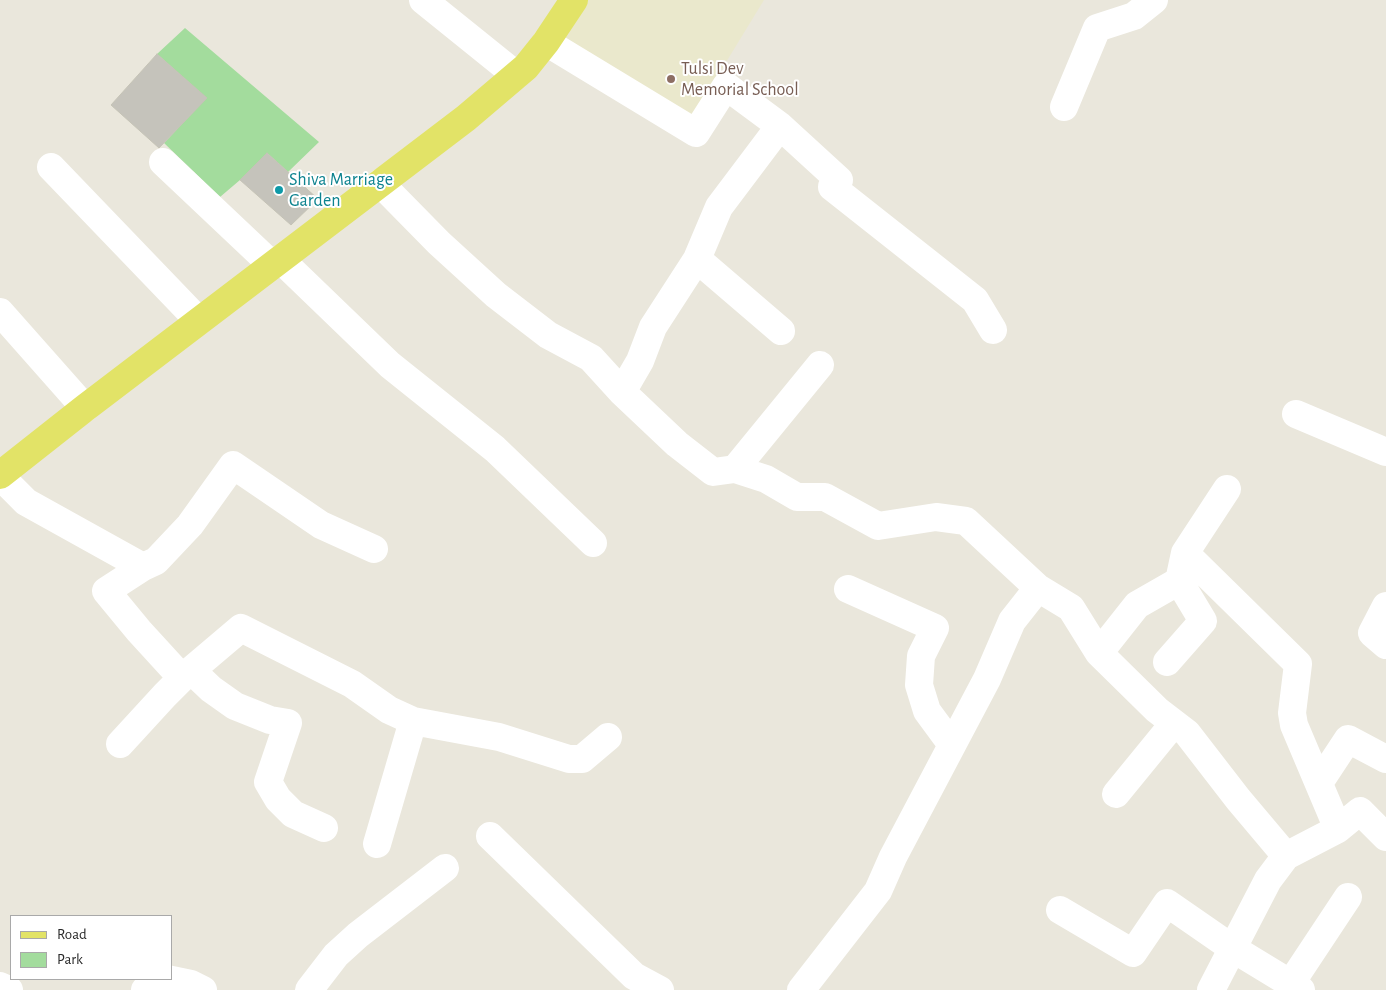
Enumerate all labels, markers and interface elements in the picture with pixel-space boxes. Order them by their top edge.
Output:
place label: Tulsi Dev Memorial School [681,58,799,100]
marker: Tulsi Dev Memorial School [665,73,677,85]
place label: Shiva Marriage Garden [289,169,393,212]
marker: Shiva Marriage Garden [273,184,285,196]
legend [10,915,172,980]
text: Road [57,927,87,942]
text: Park [57,952,83,967]

